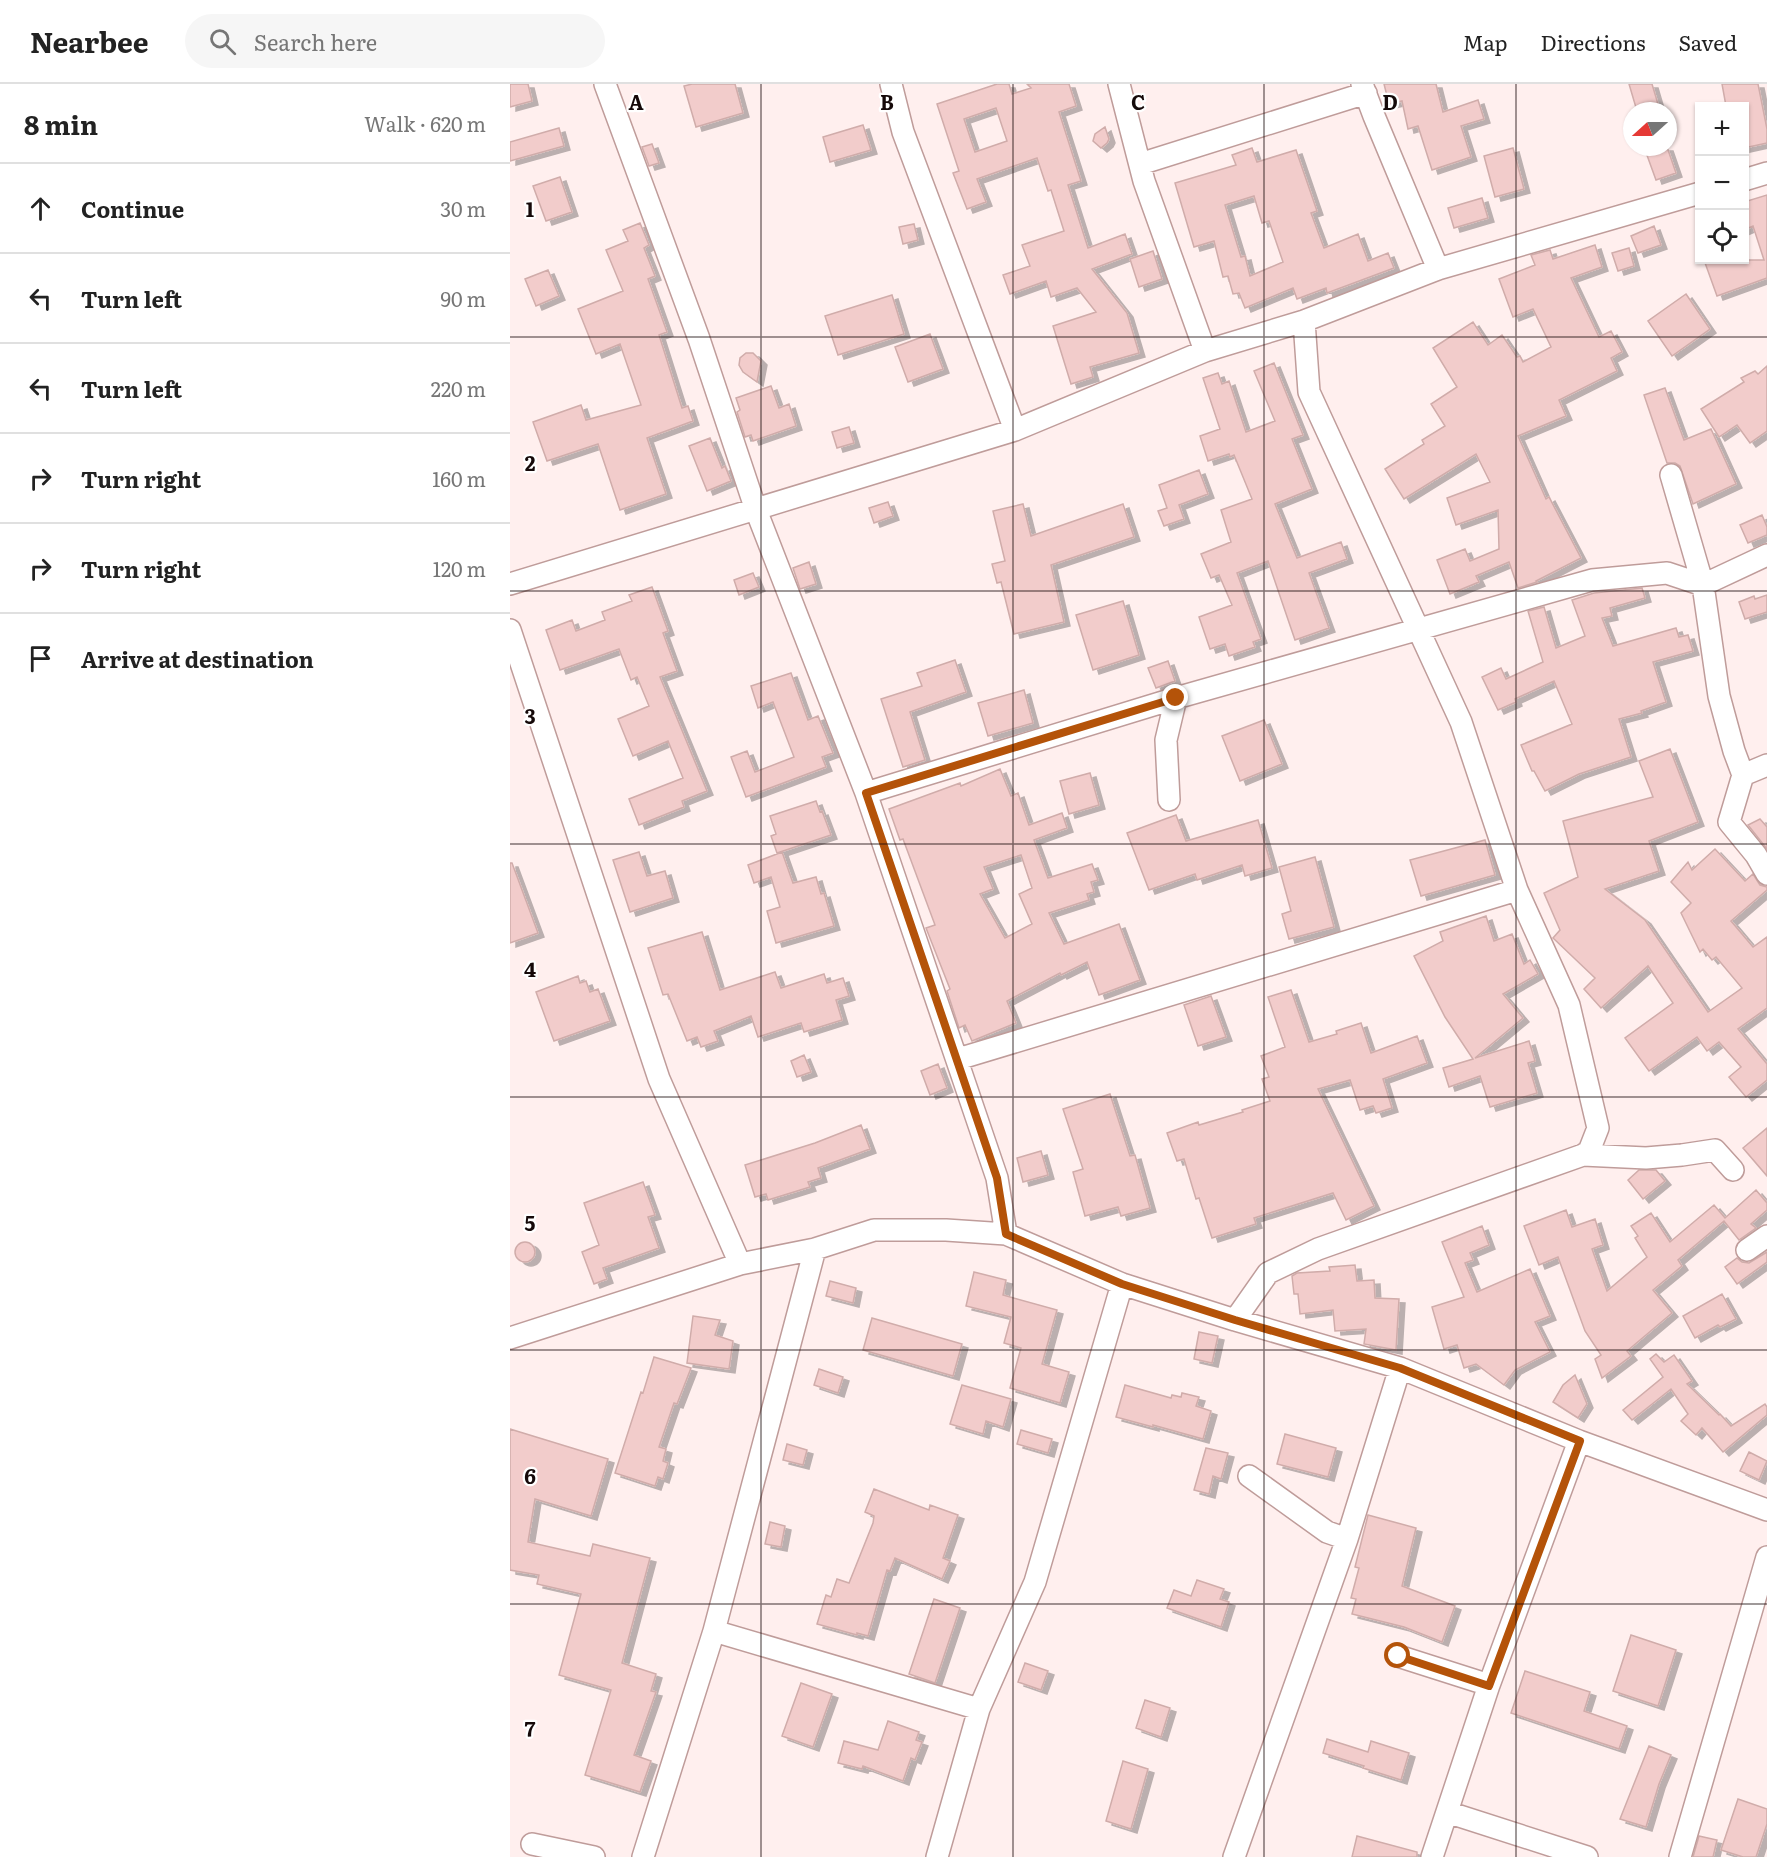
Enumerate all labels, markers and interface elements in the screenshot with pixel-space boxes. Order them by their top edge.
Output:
search box [185,14,605,68]
text: Nearbee [30,20,149,62]
icon: search [206,25,239,58]
text: Search here [254,25,377,58]
text: Map [1463,26,1508,57]
text: Directions [1541,26,1646,57]
text: Saved [1679,26,1737,57]
text: A [628,86,644,116]
text: B [880,86,894,116]
text: C [1131,86,1145,116]
text: D [1382,86,1398,116]
north arrow [1623,102,1677,156]
map controls [1695,102,1749,264]
button: + [1695,102,1749,156]
text: 8 min [24,104,98,143]
text: Walk · 620 m [364,108,486,138]
button: − [1695,156,1749,210]
icon: ahead [24,192,57,225]
text: Continue [81,192,184,225]
text: 30 m [440,193,486,223]
text: 1 [526,193,534,223]
button: locate [1695,210,1749,264]
icon: left [24,282,57,315]
text: Turn left [81,282,182,315]
text: 90 m [441,283,486,313]
icon: left [24,372,57,405]
text: Turn left [81,372,182,405]
text: 220 m [431,373,486,403]
text: 2 [525,447,536,477]
icon: right [24,462,57,495]
text: Turn right [81,462,201,495]
text: 160 m [432,463,486,493]
icon: right [24,552,57,585]
text: Turn right [81,552,201,585]
text: 120 m [433,553,486,583]
icon: arrive [24,642,57,675]
text: Arrive at destination [81,642,314,675]
route end [1162,684,1188,710]
text: 3 [524,700,536,730]
text: 4 [524,953,536,983]
text: 5 [525,1207,536,1237]
text: 6 [524,1460,536,1490]
route start [1384,1642,1410,1668]
text: 7 [525,1713,536,1743]

